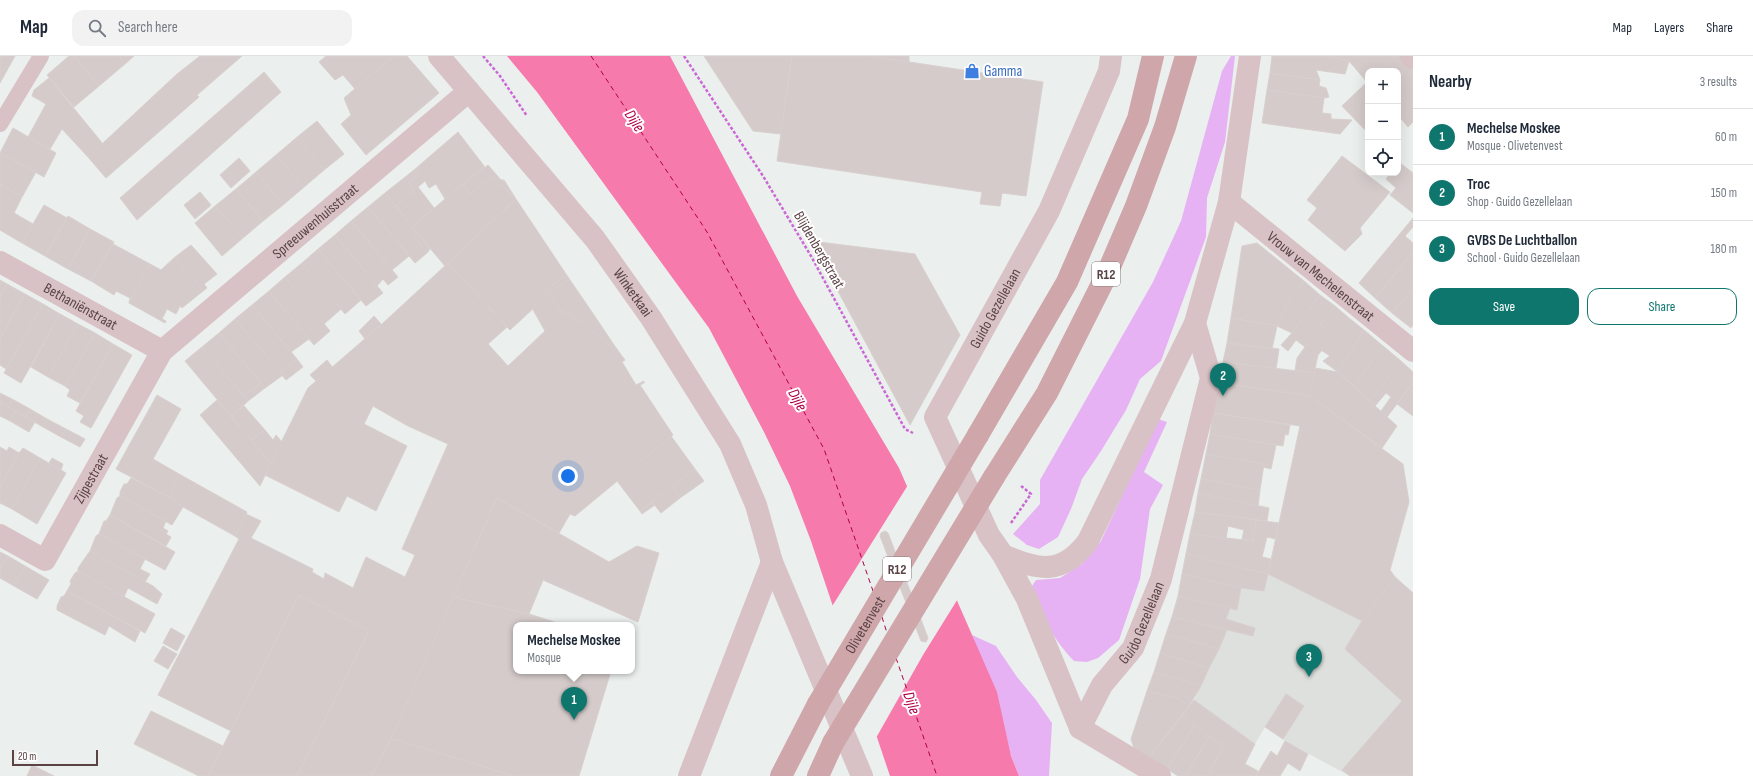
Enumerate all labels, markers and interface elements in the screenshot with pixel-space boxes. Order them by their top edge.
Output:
search box [72,10,352,46]
text: Map [20,16,48,39]
icon: search [86,17,108,39]
text: Search here [118,18,178,37]
text: Map [1612,19,1632,36]
text: Layers [1654,19,1684,36]
text: Share [1706,19,1733,36]
shop icon: Gamma [963,62,981,80]
place label: Gamma [984,62,1022,81]
map controls [1365,68,1401,176]
button: + [1365,68,1401,104]
text: Nearby [1429,72,1472,92]
text: 3 results [1700,74,1737,90]
button: − [1365,104,1401,140]
water label: Dijle [620,106,648,136]
text: Mechelse Moskee [1467,119,1561,138]
text: 1 [1439,129,1445,145]
text: 60 m [1715,129,1737,145]
text: Mosque · Olivetenvest [1467,138,1563,154]
button: locate [1365,140,1401,176]
text: Troc [1467,175,1490,194]
street label: Spreeuwenhuisstraat [268,179,363,263]
text: 2 [1439,185,1445,201]
text: 150 m [1711,185,1737,201]
text: Shop · Guido Gezellelaan [1467,194,1572,210]
street label: Blijdenbergstraat [789,208,849,292]
street label: Vrouw van Mechelenstraat [1263,227,1379,326]
text: GVBS De Luchtballon [1467,231,1577,250]
text: 3 [1439,241,1445,257]
text: 180 m [1711,241,1737,257]
text: School · Guido Gezellelaan [1467,250,1580,266]
road number: R12 [1092,262,1120,286]
street label: Winketkaai [609,264,657,321]
street label: Guido Gezellelaan [965,265,1025,352]
street label: Bethaniënstraat [40,278,121,334]
button: Save [1429,288,1579,325]
button: Share [1587,288,1737,325]
pin: 2 [1210,363,1236,396]
water label: Dijle [783,386,811,414]
street label: Zijpestraat [69,450,112,507]
your location [558,466,578,486]
road number: R12 [883,557,911,581]
street label: Guido Gezellelaan [1114,579,1168,668]
street label: Olivetenvest [841,592,890,657]
popup [513,622,635,674]
text: Mechelse Moskee [527,631,621,650]
pin: 3 [1296,644,1322,677]
text: Mosque [527,650,561,666]
pin: 1 [561,687,587,720]
water label: Dijle [898,689,924,717]
scale bar [12,748,98,767]
text: 20 m [18,750,36,763]

